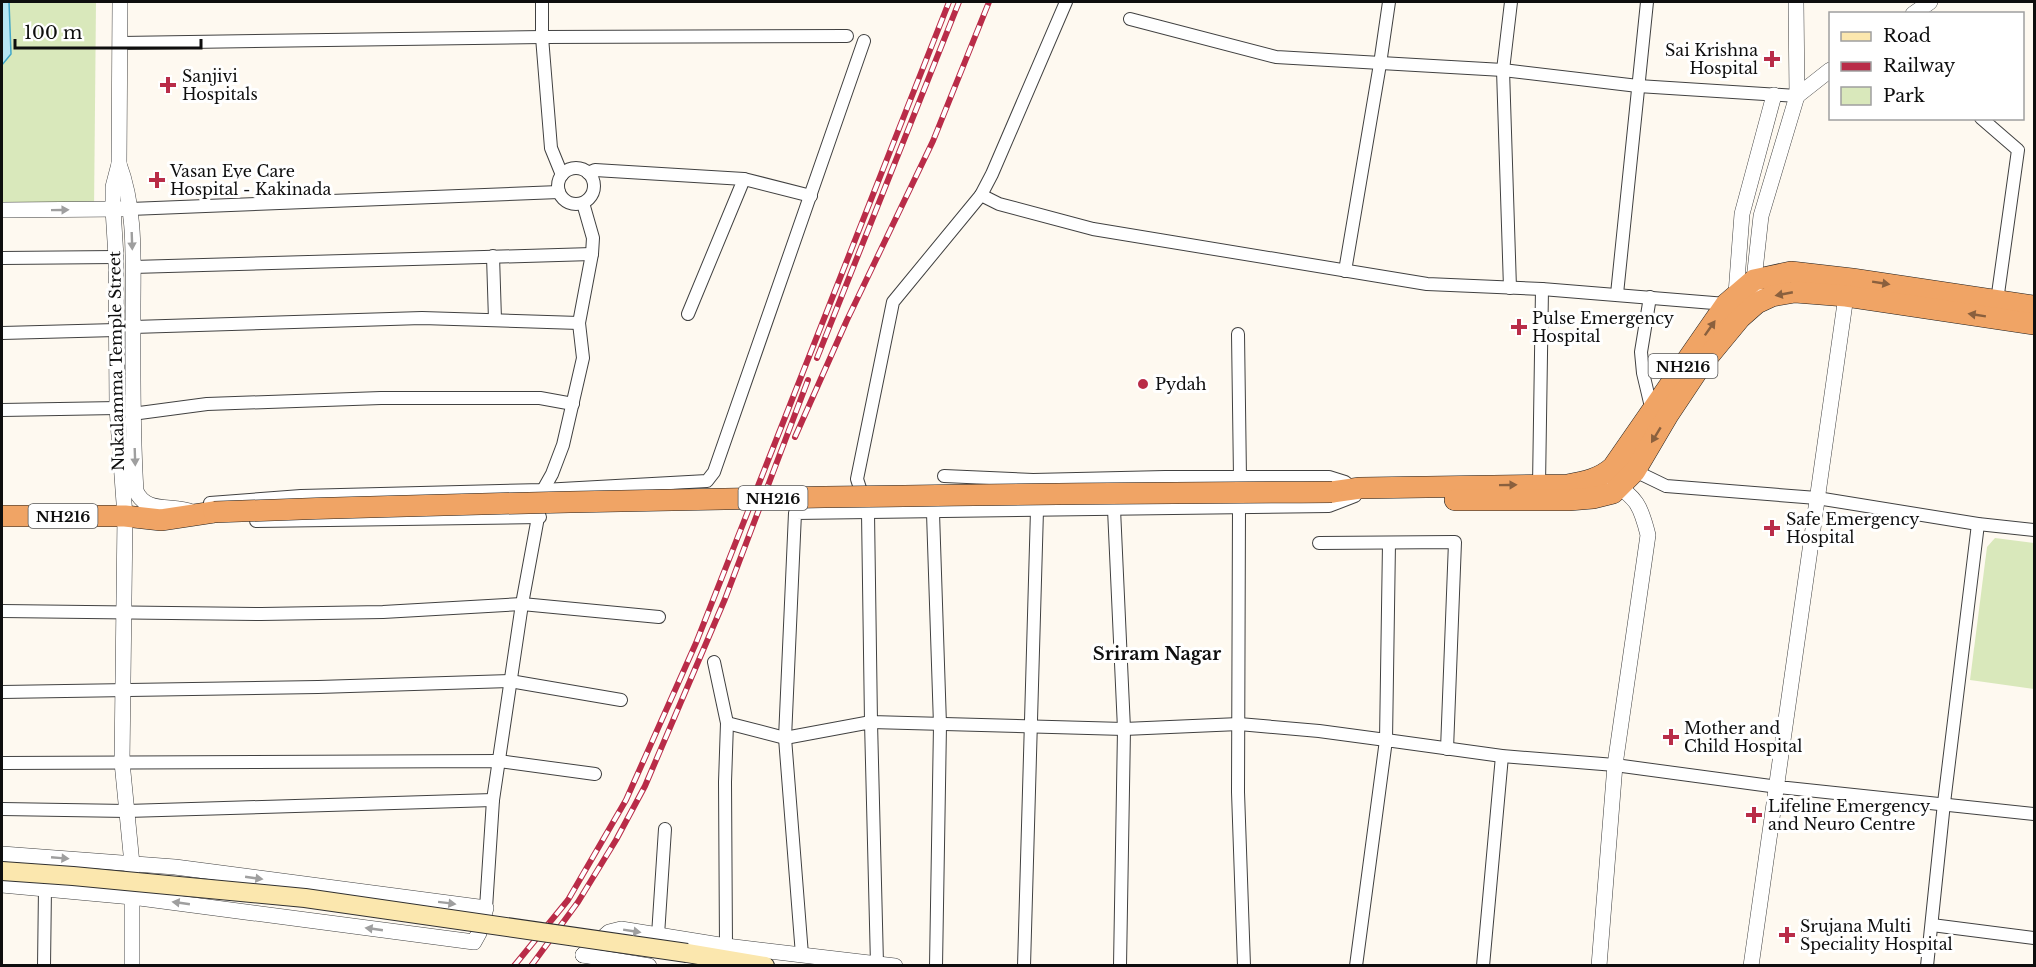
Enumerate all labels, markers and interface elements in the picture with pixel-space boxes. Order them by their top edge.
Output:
scale bar [15,12,201,50]
legend [1829,12,2024,120]
text: 100 m [24,22,82,44]
text: Road [1883,25,1931,47]
place label: Sai Krishna Hospital [1665,40,1758,78]
marker: Sai Krishna Hospital [1763,50,1781,68]
text: Railway [1883,55,1956,77]
place label: Sanjivi Hospitals [182,66,258,104]
marker: Sanjivi Hospitals [159,76,177,94]
text: Park [1883,85,1925,107]
place label: Vasan Eye Care Hospital - Kakinada [169,161,331,199]
marker: Vasan Eye Care Hospital - Kakinada [148,171,166,189]
one-way arrow [50,205,69,214]
one-way arrow [127,232,136,251]
street label: Nukalamma Temple Street [104,251,128,471]
one-way arrow [1872,279,1891,288]
one-way arrow [1774,290,1793,299]
place label: Pulse Emergency Hospital [1532,308,1675,346]
one-way arrow [1967,311,1986,320]
marker: Pulse Emergency Hospital [1510,318,1528,336]
one-way arrow [1704,320,1716,336]
road number: NH216 [1648,354,1718,378]
place label: Pydah [1155,374,1207,394]
marker: Pydah [1136,377,1150,391]
one-way arrow [1651,427,1662,443]
one-way arrow [130,448,139,467]
one-way arrow [1498,481,1517,490]
road number: NH216 [738,486,808,510]
road number: NH216 [28,504,98,528]
place label: Safe Emergency Hospital [1786,509,1920,547]
marker: Safe Emergency Hospital [1763,519,1781,537]
district label: Sriram Nagar [1093,643,1221,665]
place label: Mother and Child Hospital [1684,718,1802,756]
marker: Mother and Child Hospital [1662,728,1680,746]
place label: Lifeline Emergency and Neuro Centre [1768,796,1931,834]
marker: Lifeline Emergency and Neuro Centre [1745,806,1763,824]
one-way arrow [50,853,69,863]
one-way arrow [244,873,263,882]
one-way arrow [438,898,457,908]
one-way arrow [172,899,191,908]
place label: Srujana Multi Speciality Hospital [1800,916,1953,954]
one-way arrow [365,924,384,934]
marker: Srujana Multi Speciality Hospital [1778,926,1796,944]
one-way arrow [622,927,641,936]

